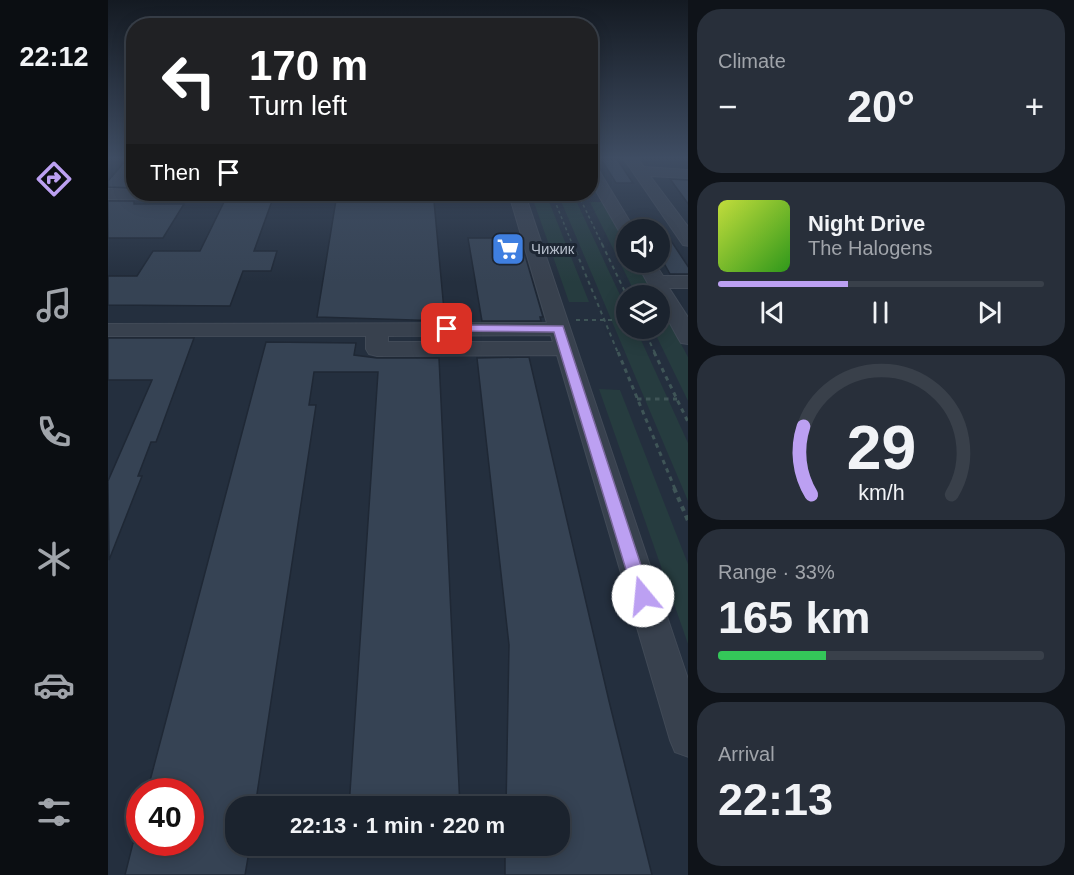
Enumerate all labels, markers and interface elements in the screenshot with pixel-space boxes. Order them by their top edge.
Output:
text: 22:12 [19,42,89,72]
icon: left [150,42,228,120]
text: 170 m [249,42,368,89]
text: Climate [718,50,786,72]
text: 20° [847,81,915,132]
text: − [718,88,737,125]
text: + [1025,88,1044,125]
text: Turn left [249,91,347,121]
icon: arrive [212,156,245,189]
icon: directions [33,158,75,200]
text: Then [150,160,200,185]
text: Night Drive [808,211,925,236]
map controls [616,219,670,339]
button: sound [616,219,670,273]
supermarket icon: Чижик [490,231,526,267]
text: The Halogens [808,237,933,259]
place label: Чижик [531,240,575,257]
icon: music [33,284,75,326]
button: layers [616,285,670,339]
icon: previous [756,296,789,329]
icon: pause [864,296,897,329]
icon: next [973,296,1006,329]
pin [421,303,472,354]
icon: arrive [430,312,463,345]
icon: phone [33,411,75,453]
text: 29 [846,413,916,482]
text: km/h [858,481,904,505]
icon: climate [33,538,75,580]
text: Range · 33% [718,561,835,583]
position arrow [611,564,675,628]
text: 165 km [718,592,871,643]
icon: car [33,664,75,706]
text: Arrival [718,743,775,765]
text: 22:13 [718,774,833,825]
speed limit sign: 40 [126,778,204,856]
icon: filters [33,791,75,833]
text: 22:13 · 1 min · 220 m [290,813,505,838]

